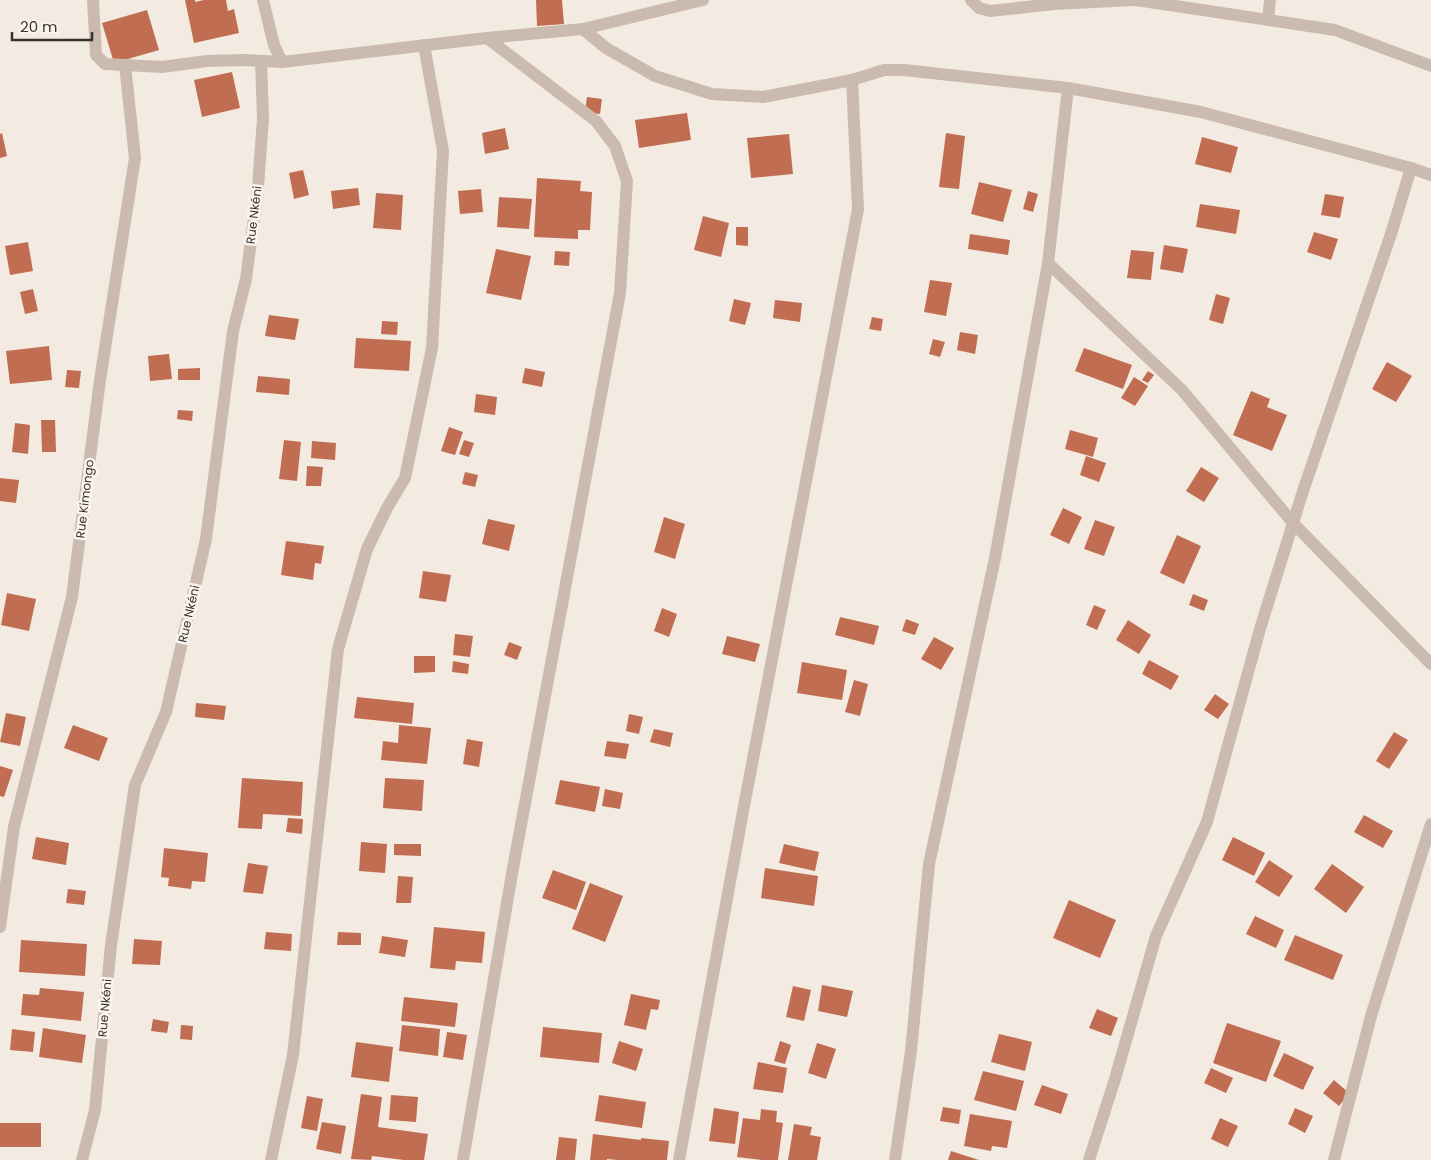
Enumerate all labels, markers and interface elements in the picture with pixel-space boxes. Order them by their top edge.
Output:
scale bar [12,10,92,42]
text: 20 m [20,16,58,37]
street label: Rue Nkéni [242,185,265,245]
street label: Rue Kimongo [71,458,98,539]
street label: Rue Nkéni [174,584,203,644]
street label: Rue Nkéni [93,978,116,1038]

